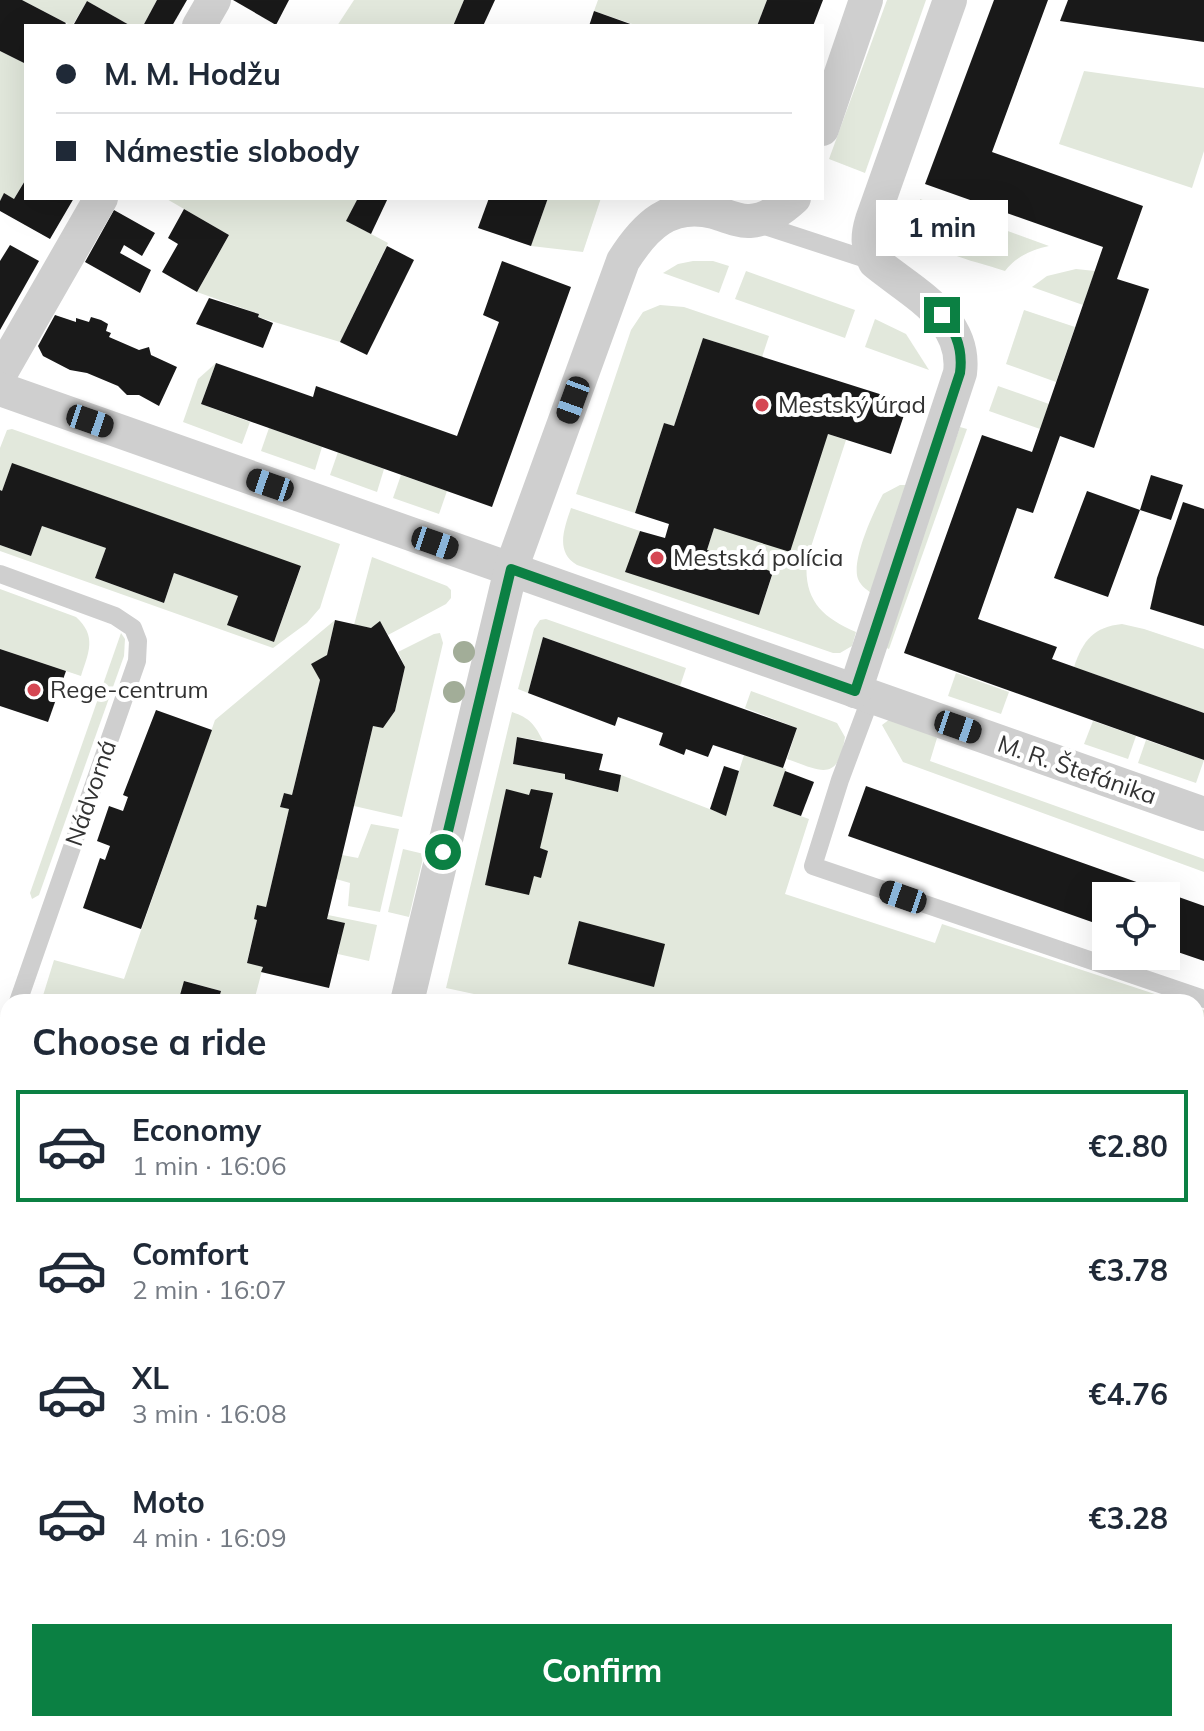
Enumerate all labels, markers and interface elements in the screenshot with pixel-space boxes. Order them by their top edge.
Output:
text: M. M. Hodžu [104,55,281,93]
text: Námestie slobody [104,132,359,170]
callout: 1 min [876,199,1008,255]
text: 1 min [908,211,976,244]
route end [924,297,960,333]
car [554,373,592,427]
place label: Mestský úrad [778,389,926,419]
marker: Mestský úrad [753,396,771,414]
car [63,402,117,440]
car [243,466,297,504]
car [408,524,462,562]
place label: Mestská polícia [673,542,843,572]
marker: Mestská polícia [648,549,666,567]
place label: Rege-centrum [50,674,209,704]
marker: Rege-centrum [25,681,43,699]
car [931,708,985,746]
street label: M. R. Štefánika [994,728,1161,810]
street label: Nádvorná [58,736,122,850]
route start [425,834,461,870]
car [876,878,930,916]
map controls [1092,882,1180,970]
button: locate [1092,882,1180,970]
text: Choose a ride [32,1019,266,1064]
icon: car [36,1110,108,1182]
text: Economy [132,1111,261,1149]
text: €2.80 [1089,1127,1168,1165]
text: 1 min · 16:06 [132,1149,287,1182]
icon: car [36,1234,108,1306]
text: Comfort [132,1235,249,1273]
text: €3.78 [1089,1251,1168,1289]
text: 2 min · 16:07 [132,1273,287,1306]
icon: car [36,1358,108,1430]
text: XL [132,1359,169,1397]
text: €4.76 [1089,1375,1168,1413]
text: 3 min · 16:08 [132,1397,287,1430]
icon: car [36,1482,108,1554]
text: Moto [132,1483,205,1521]
text: €3.28 [1089,1499,1168,1537]
text: 4 min · 16:09 [132,1521,287,1554]
button: Confirm [32,1624,1172,1716]

